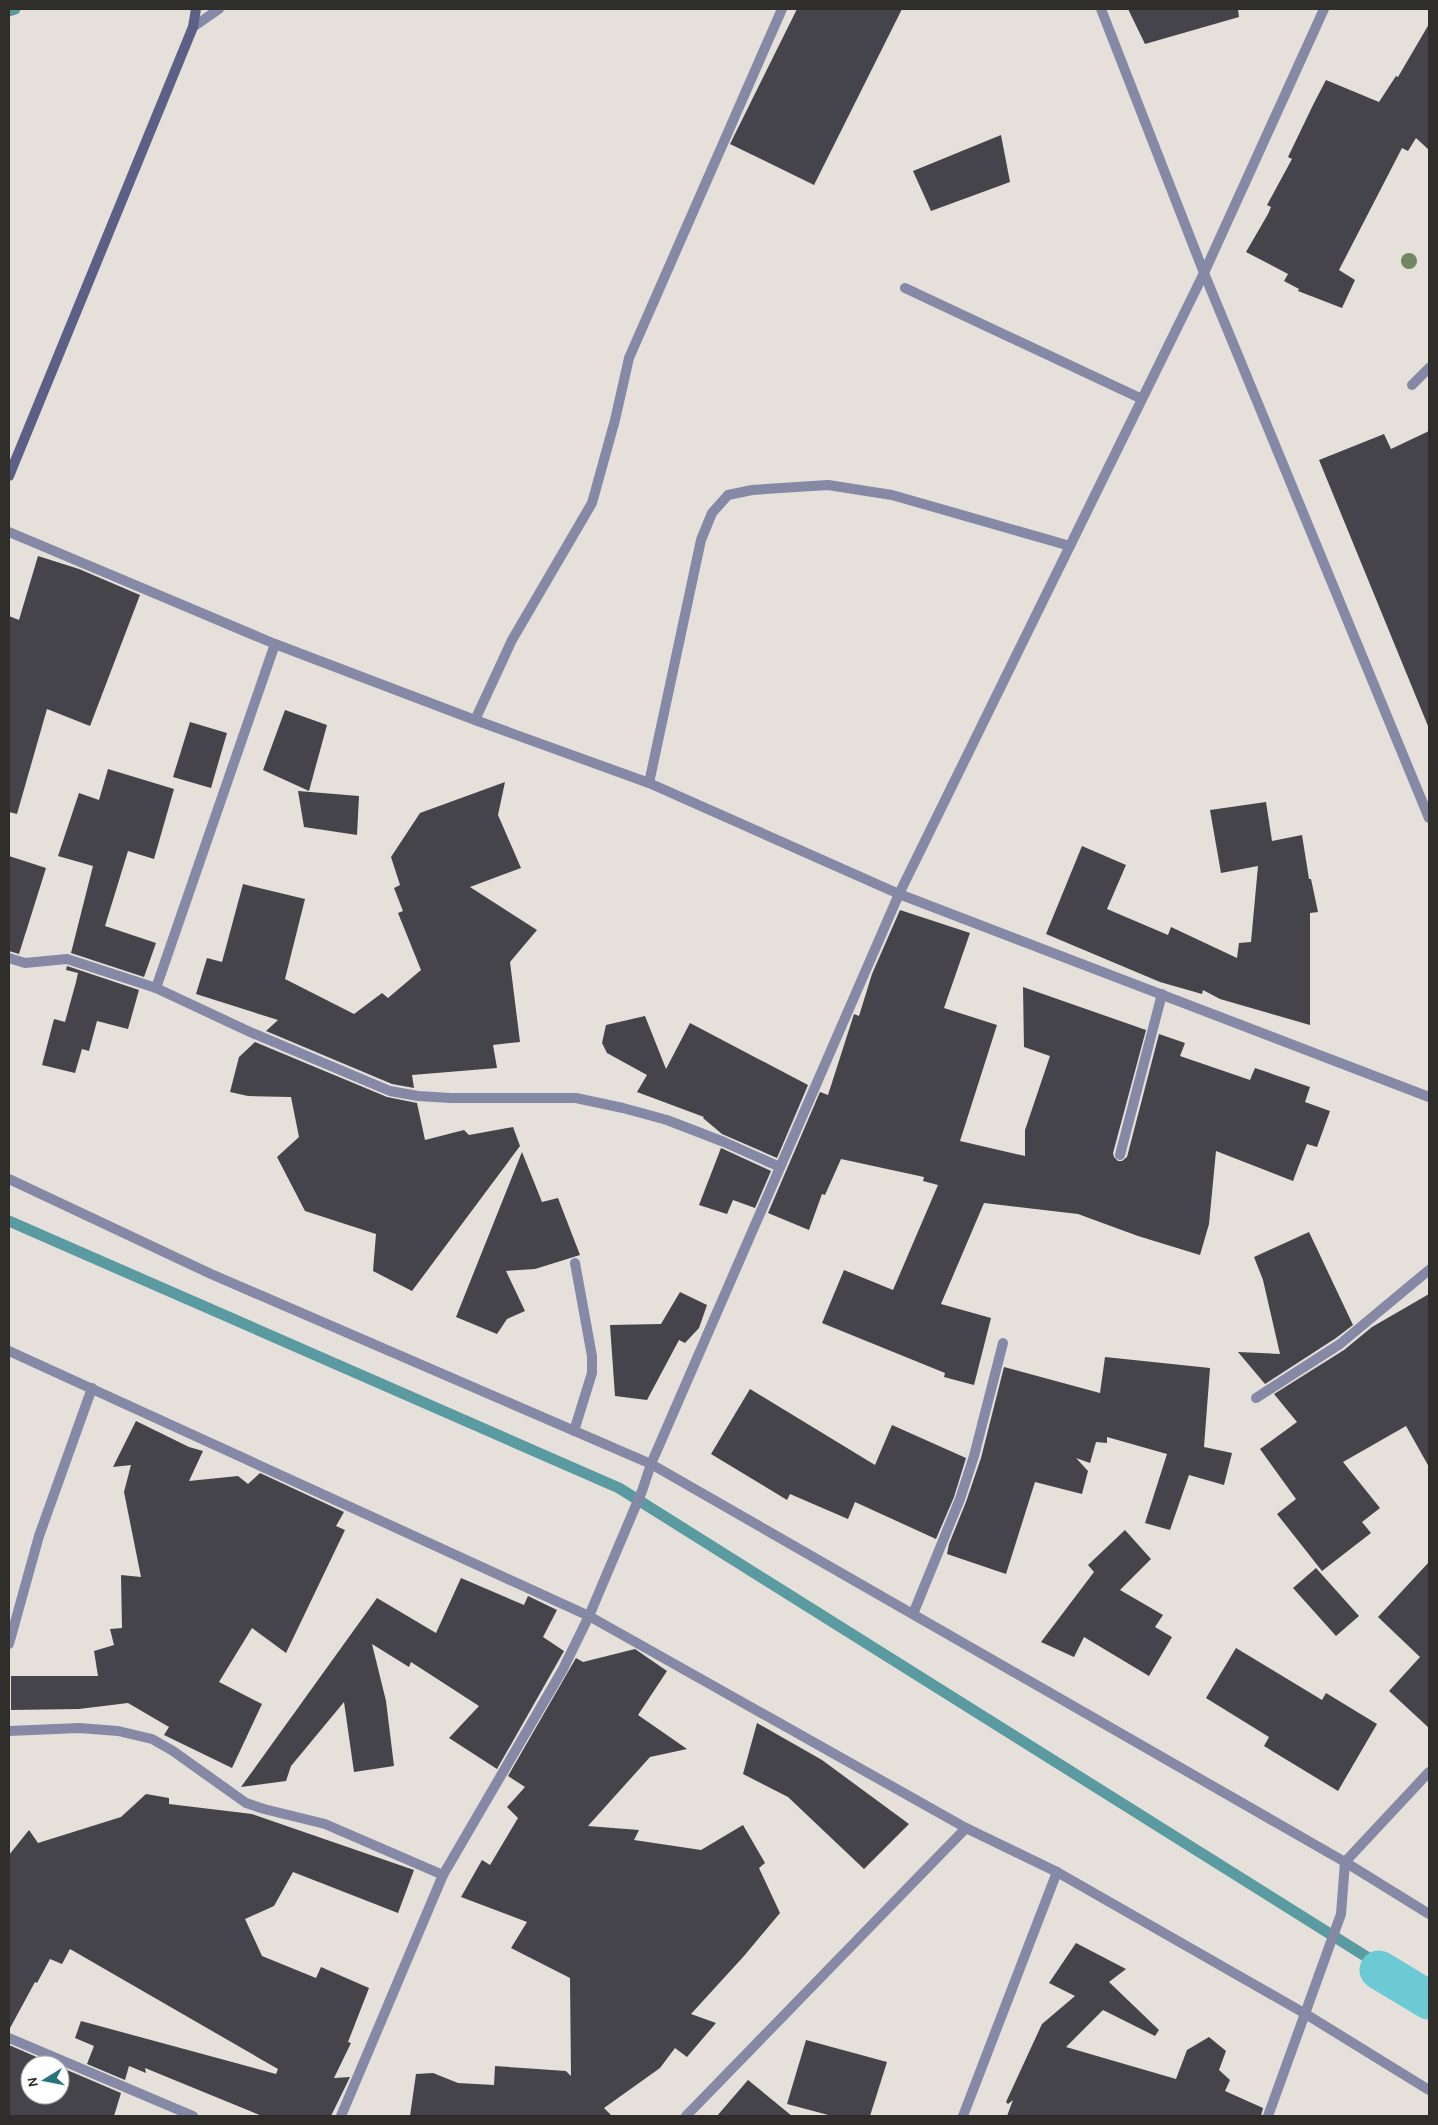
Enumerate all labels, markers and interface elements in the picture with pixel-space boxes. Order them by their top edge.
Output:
north arrow [20,2055,70,2105]
text: N [23,2076,42,2089]

